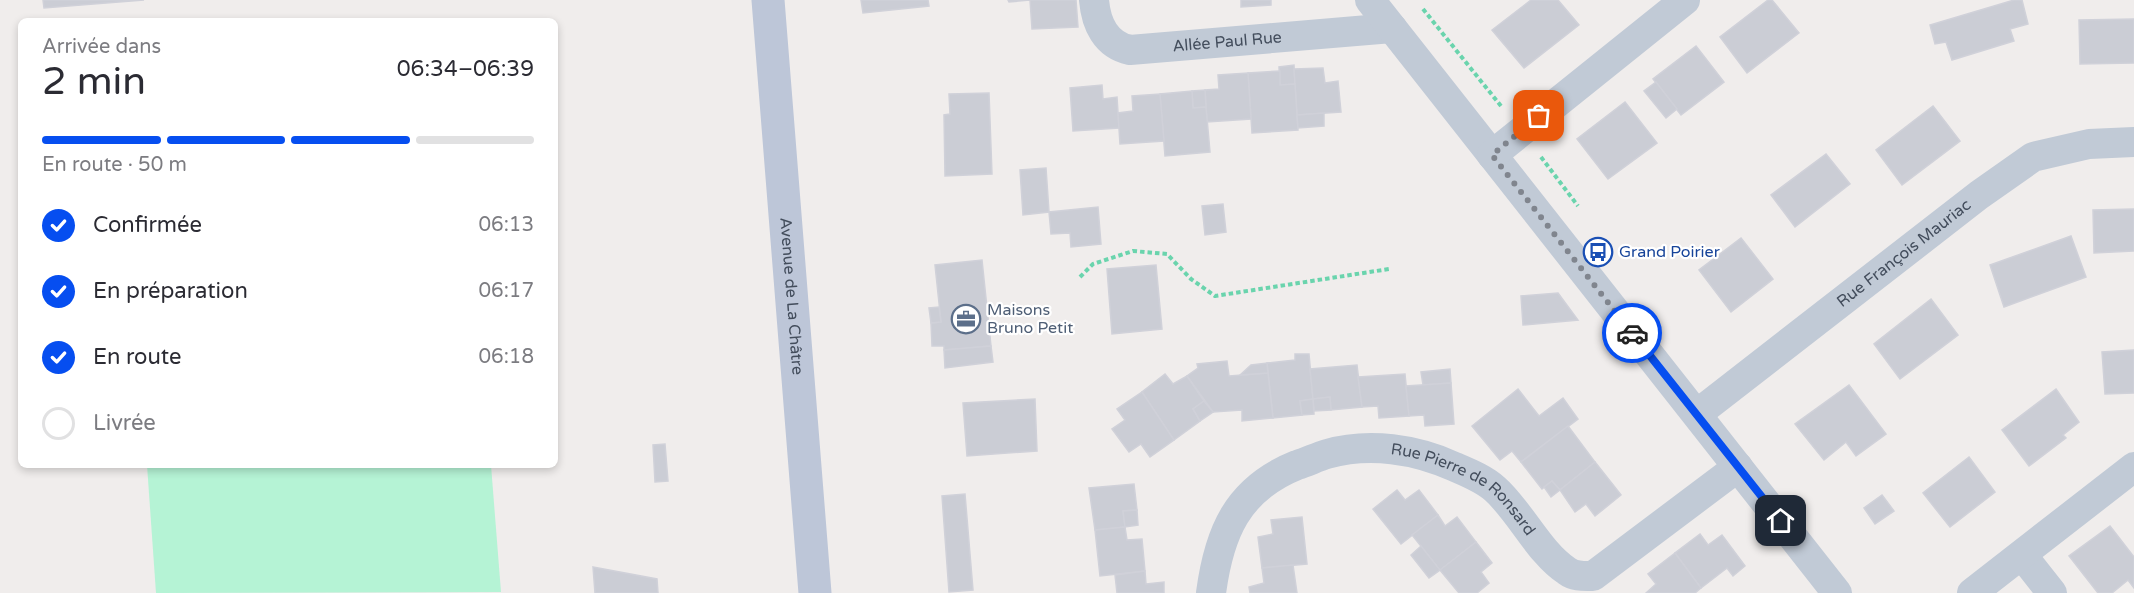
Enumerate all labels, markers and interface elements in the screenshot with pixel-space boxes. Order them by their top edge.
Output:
street label: Allée Paul Rue [1172,27,1283,56]
text: Arrivée dans [42,35,161,59]
text: 06:34–06:39 [397,56,534,82]
text: 2 min [42,58,146,105]
pin [1513,90,1564,141]
icon: bag [1522,99,1555,132]
text: En route · 50 m [42,153,187,177]
street label: Rue François Mauriac [1833,195,1975,312]
icon: check [42,209,75,242]
text: Confirmée [93,212,202,238]
text: 06:13 [479,213,534,237]
street label: Avenue de La Châtre [775,217,808,376]
bus stop icon: Grand Poirier [1582,236,1614,268]
place label: Grand Poirier [1619,242,1721,262]
icon: check [42,275,75,308]
text: En préparation [93,278,248,304]
text: 06:17 [479,279,534,303]
place label: Maisons Bruno Petit [987,300,1073,338]
office icon: Maisons Bruno Petit [950,303,982,335]
courier [1602,303,1662,363]
icon: car [1616,317,1649,350]
icon: check [42,341,75,374]
text: En route [93,344,182,370]
text: 06:18 [479,345,534,369]
text: Livrée [93,410,156,436]
street label: Rue Pierre de Ronsard [1390,439,1539,540]
pin [1755,495,1806,546]
icon: home [1764,504,1797,537]

